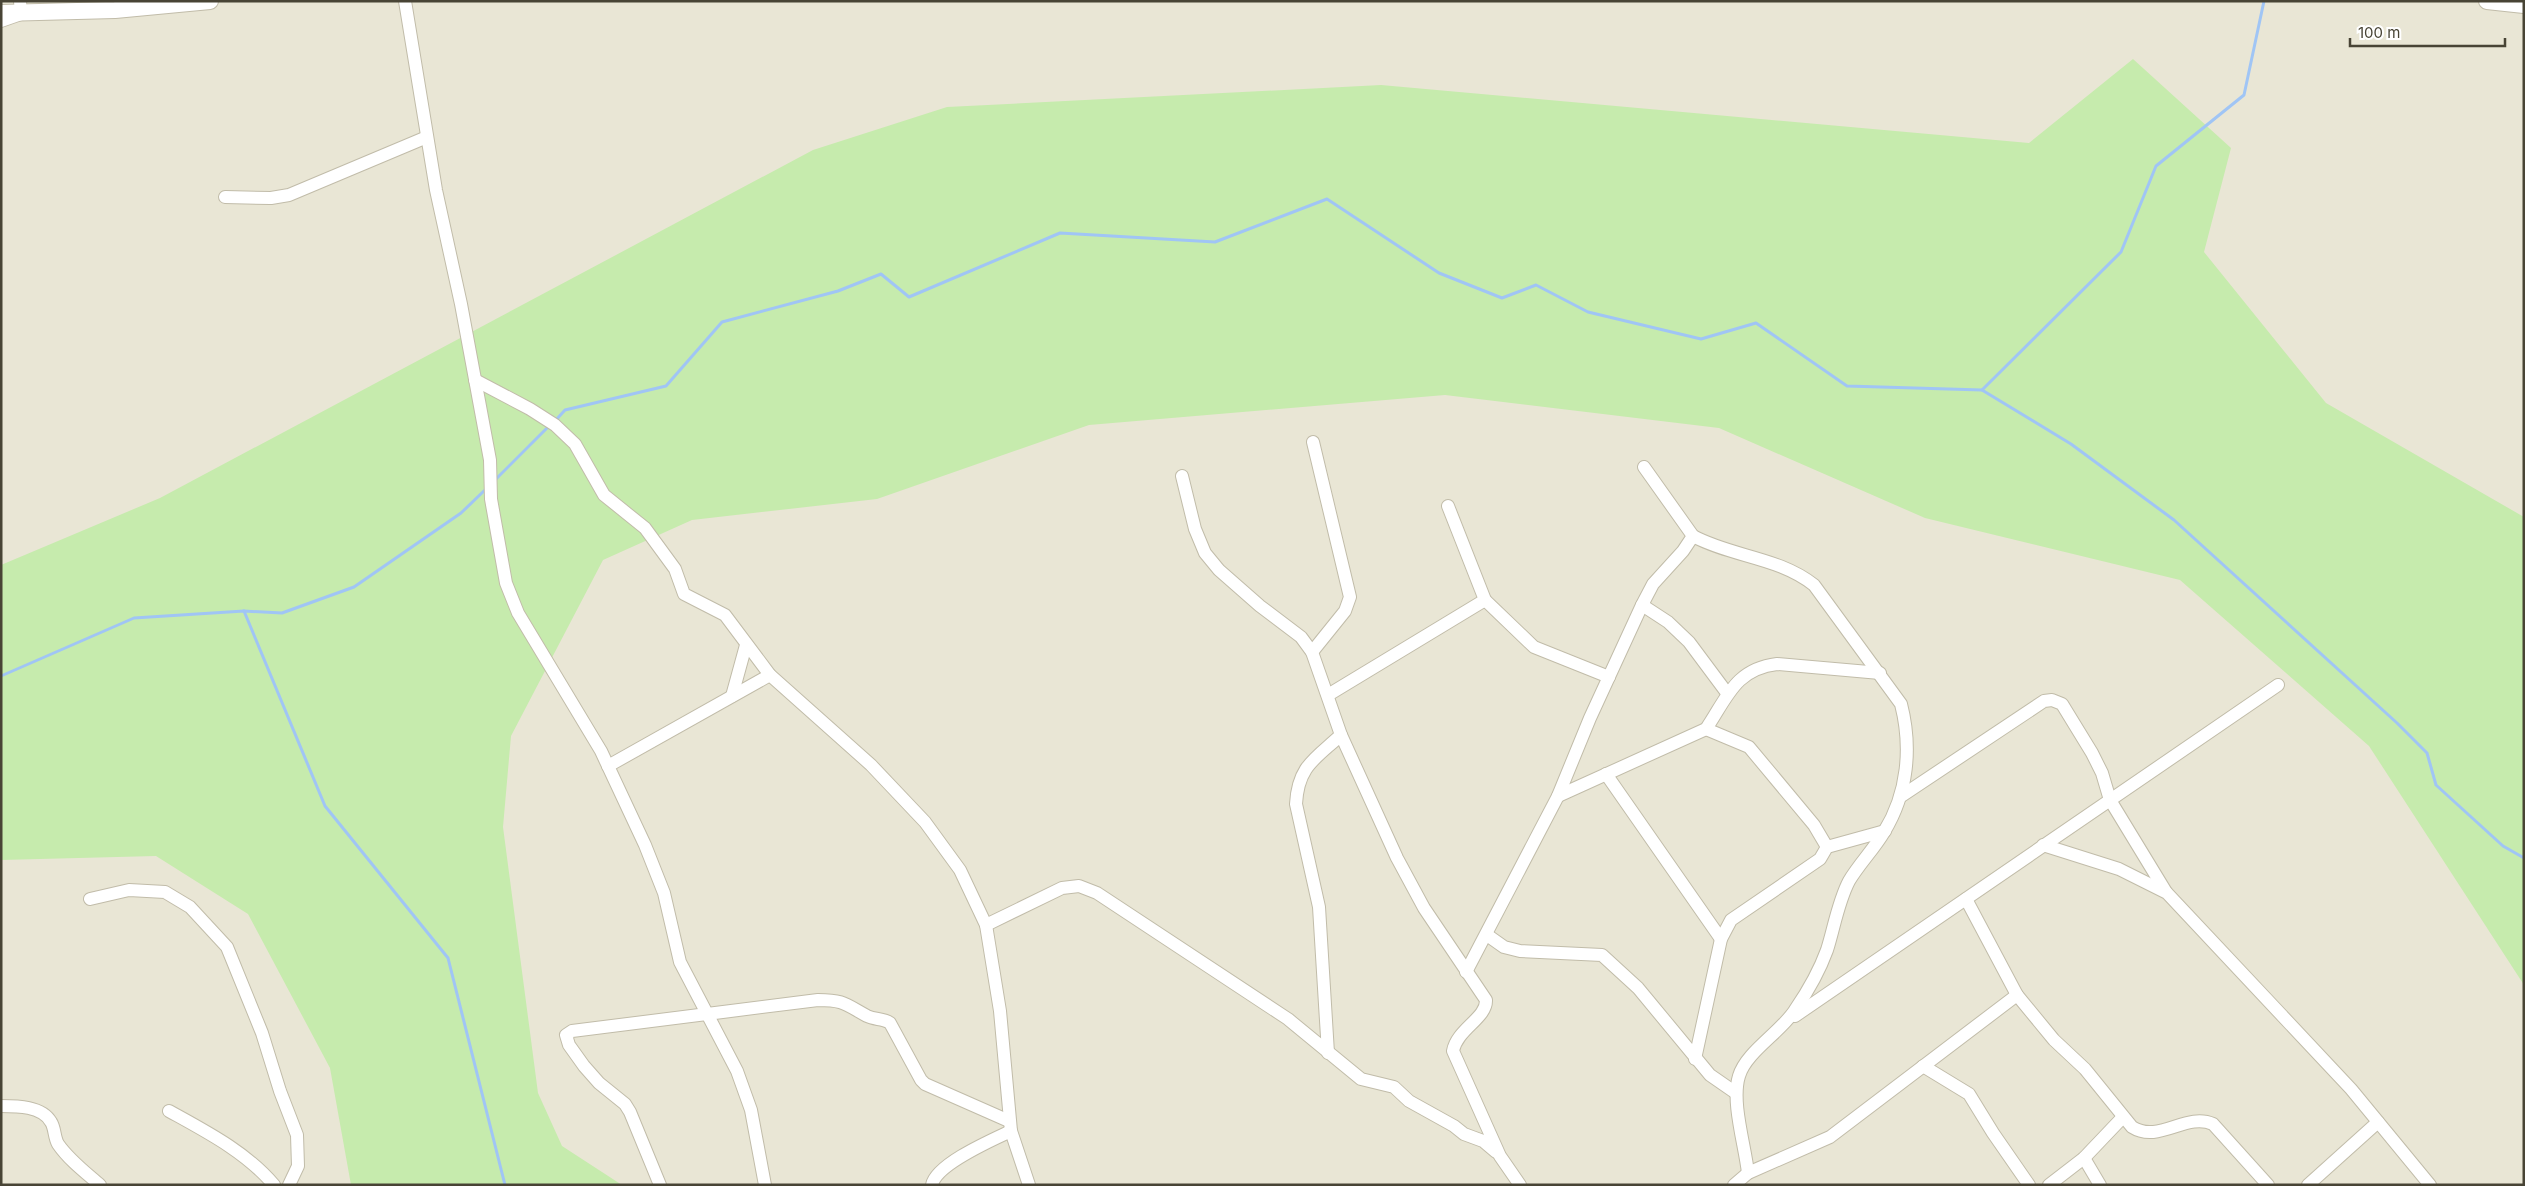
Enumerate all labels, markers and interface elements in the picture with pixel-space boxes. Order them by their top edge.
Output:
scale bar [2350,15,2505,47]
text: 100 m [2358,23,2400,42]

